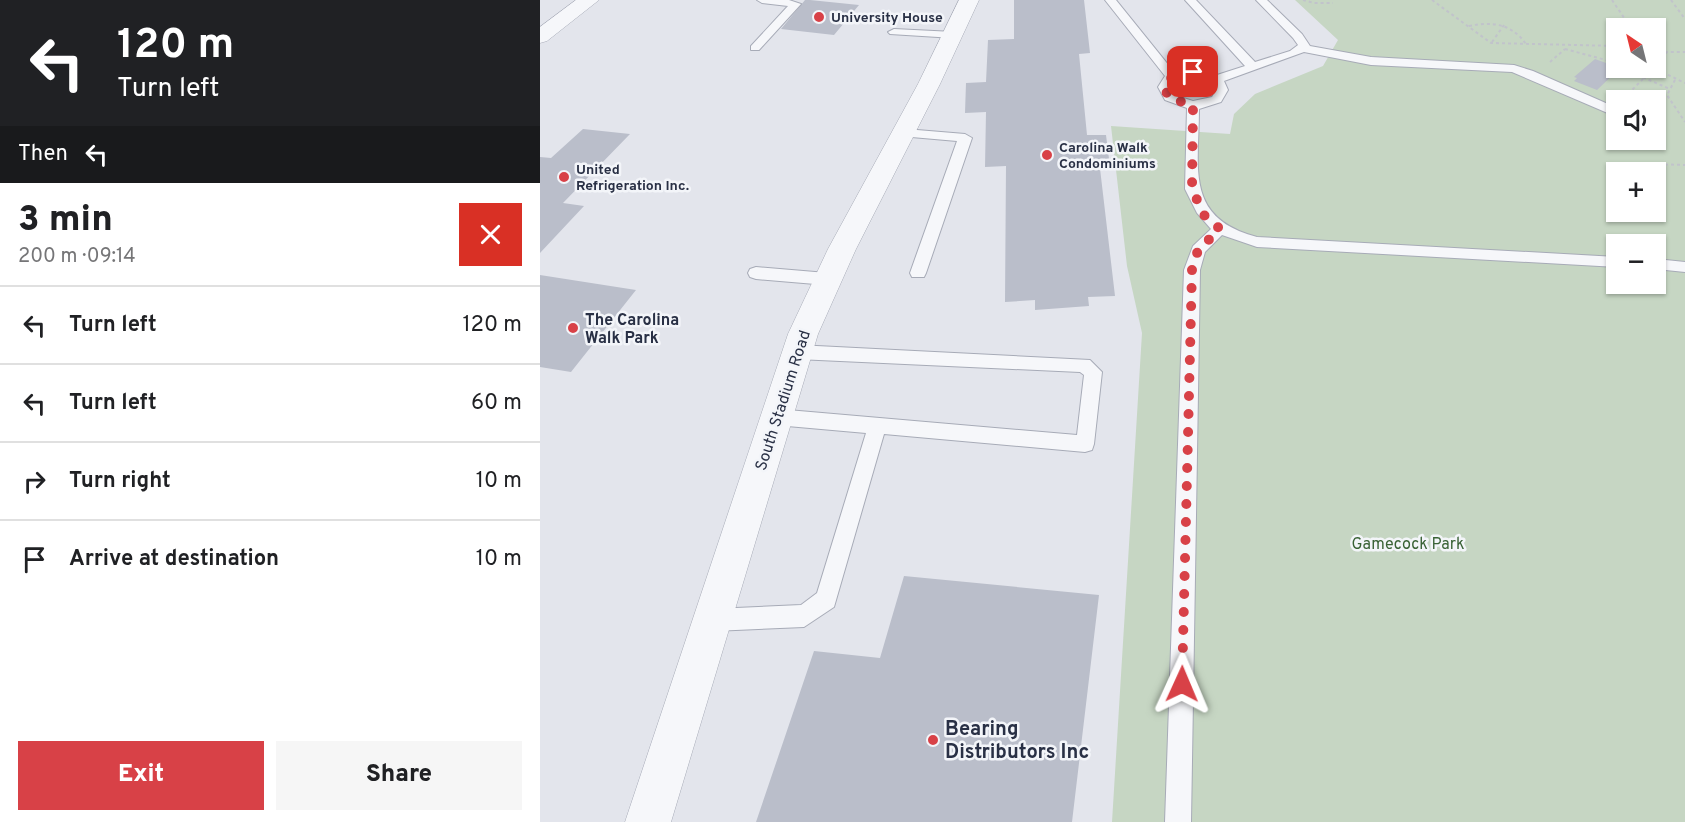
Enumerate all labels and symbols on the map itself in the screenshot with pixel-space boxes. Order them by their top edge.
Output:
marker: University House [812,10,826,24]
place label: University House [831,10,943,27]
north arrow [1606,18,1666,78]
pin [1167,46,1218,97]
place label: Carolina Walk Condominiums [1059,140,1156,173]
marker: Carolina Walk Condominiums [1040,148,1054,162]
place label: United Refrigeration Inc. [576,162,689,195]
marker: United Refrigeration Inc. [557,170,571,184]
place label: The Carolina Walk Park [585,311,679,349]
marker: The Carolina Walk Park [566,321,580,335]
street label: South Stadium Road [752,328,816,473]
park label: Gamecock Park [1352,535,1464,555]
position arrow [1150,652,1214,716]
place label: Bearing Distributors Inc [945,717,1089,766]
marker: Bearing Distributors Inc [926,733,940,747]

